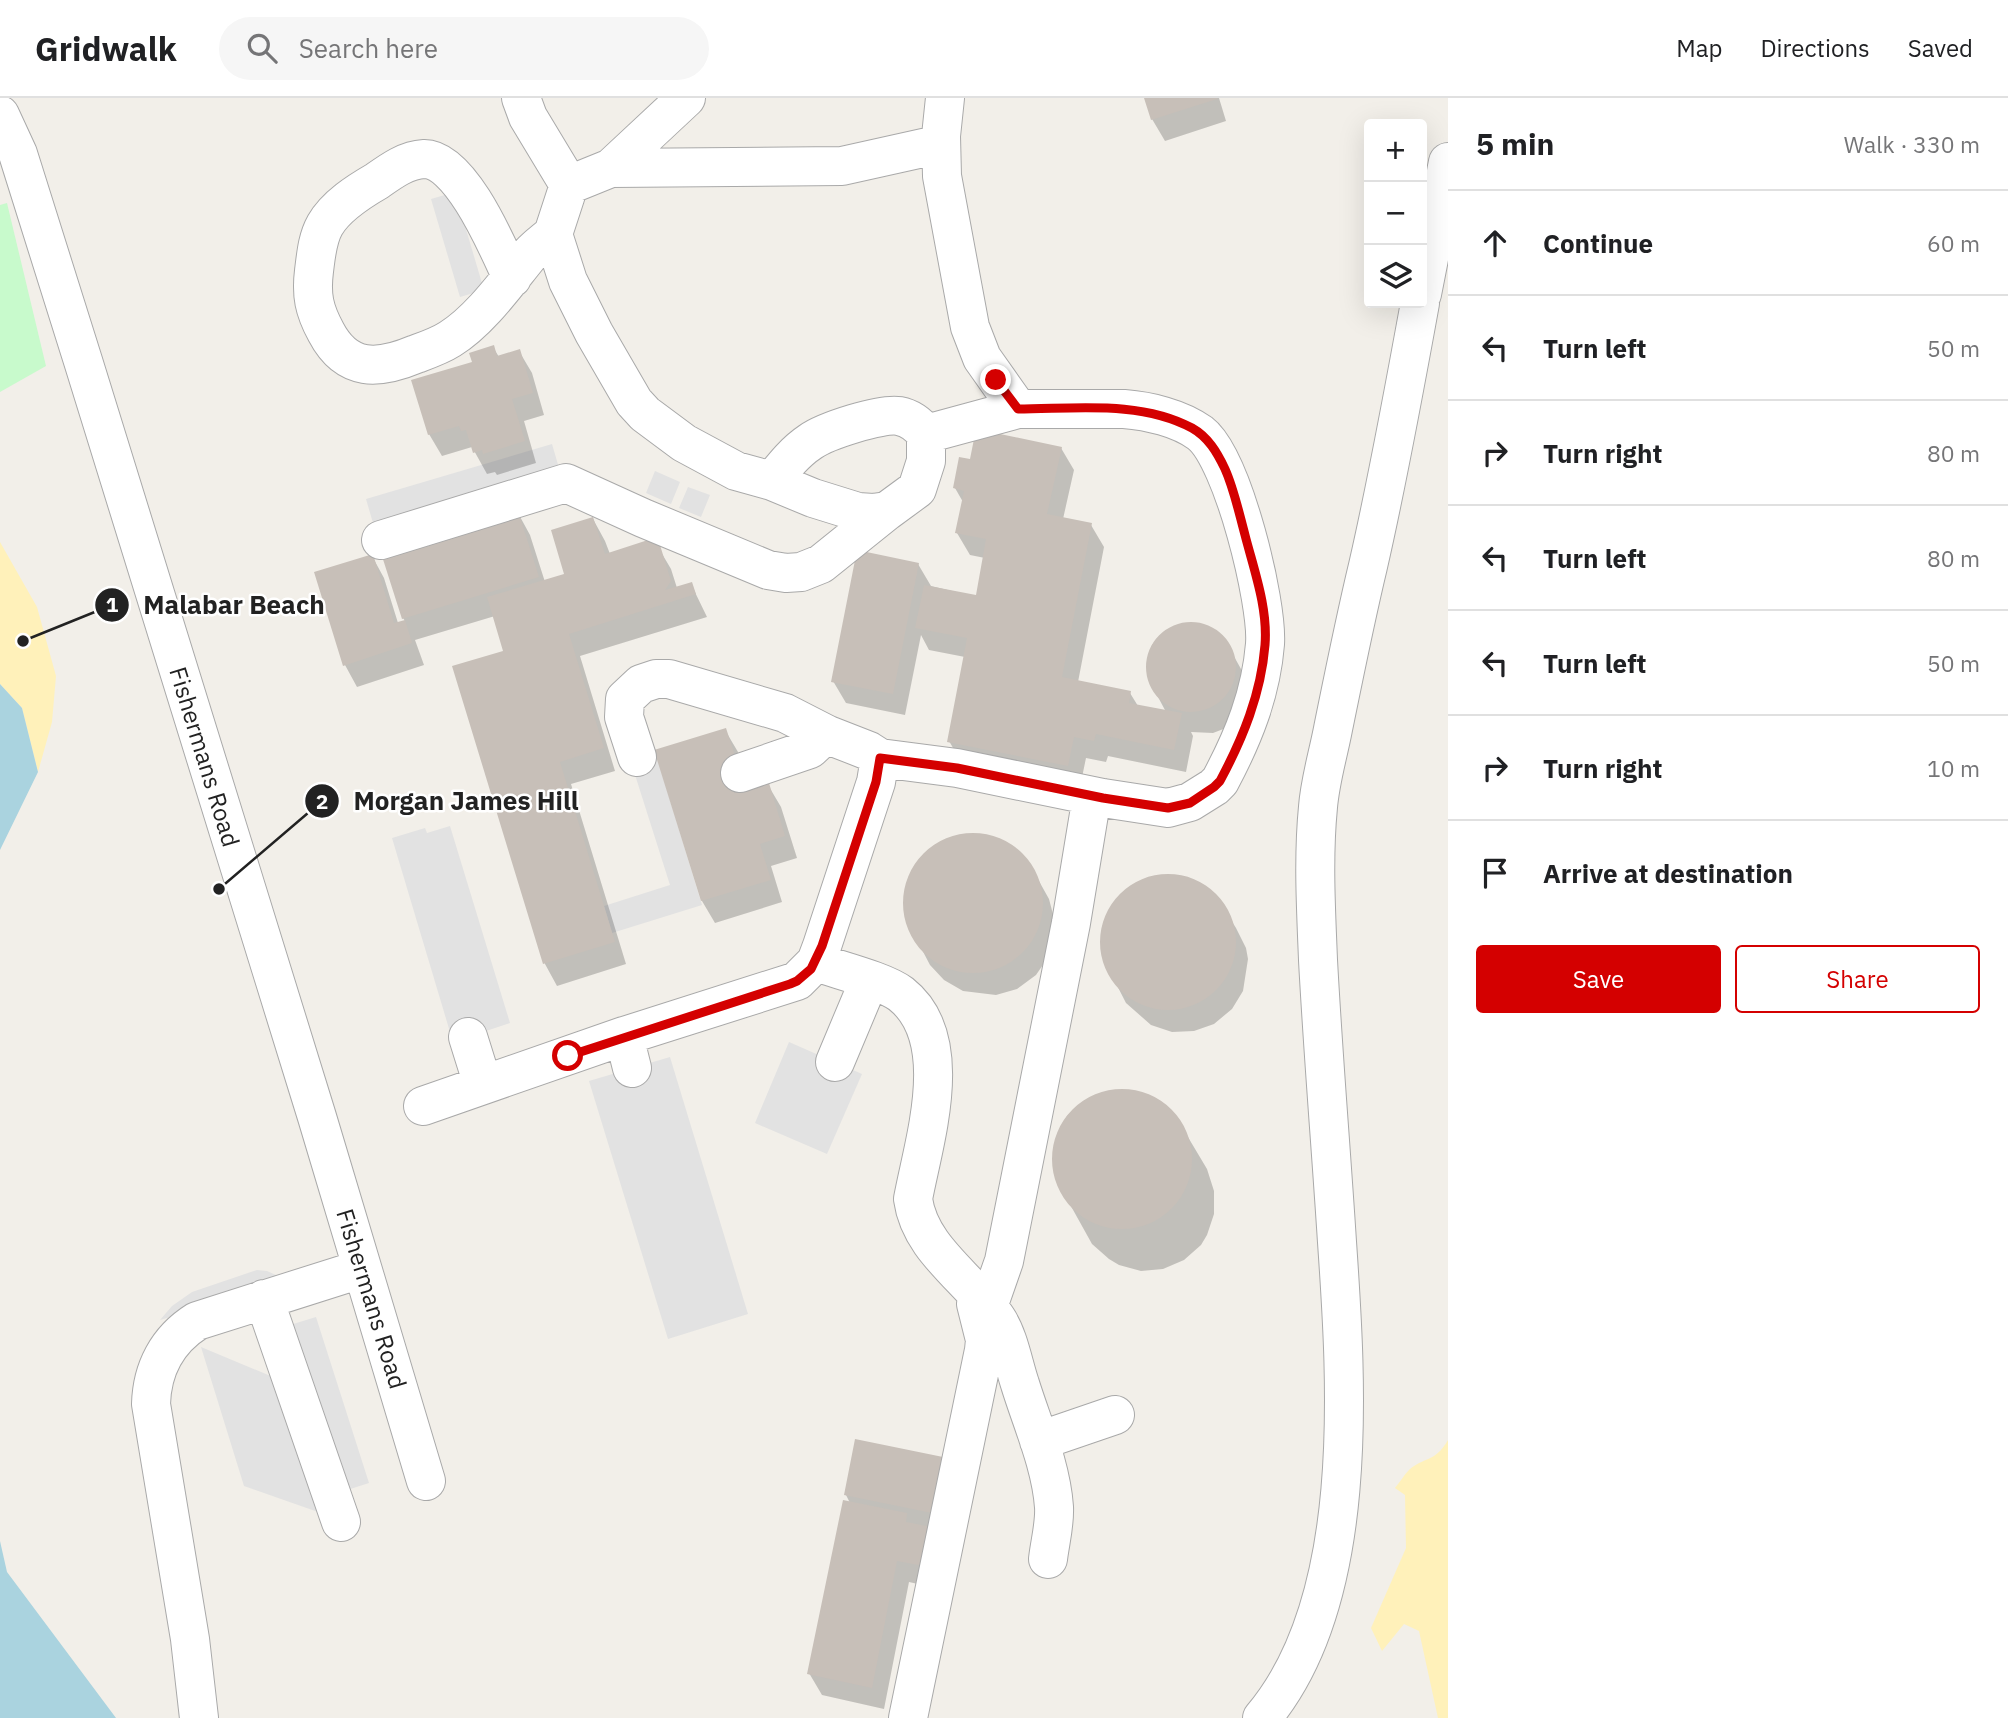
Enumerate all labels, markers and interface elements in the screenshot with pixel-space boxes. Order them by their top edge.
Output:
search box [219,17,709,80]
text: Gridwalk [35,27,177,70]
icon: search [243,29,281,67]
text: Search here [299,31,438,65]
text: Map [1676,32,1722,64]
text: Directions [1760,32,1870,64]
text: Saved [1908,32,1973,64]
map controls [1364,119,1427,308]
button: + [1364,119,1427,182]
text: 5 min [1476,124,1554,163]
text: Walk · 330 m [1844,129,1980,159]
button: − [1364,182,1427,245]
icon: ahead [1476,224,1514,262]
text: Continue [1543,226,1653,260]
text: 60 m [1927,228,1980,258]
button: layers [1364,245,1427,308]
icon: left [1476,329,1514,367]
text: Turn left [1543,331,1646,365]
text: 50 m [1927,333,1980,363]
route end [980,364,1011,395]
icon: right [1476,434,1514,472]
text: Turn right [1543,436,1662,470]
text: 80 m [1927,438,1980,468]
icon: left [1476,539,1514,577]
text: Turn left [1543,541,1646,575]
text: 80 m [1927,543,1980,573]
callout: Malabar Beach [94,581,339,628]
text: Malabar Beach [143,587,325,621]
text: 1 [106,590,119,618]
icon: left [1476,644,1514,682]
text: Turn left [1543,646,1646,680]
text: 50 m [1927,648,1980,678]
street label: Fishermans Road [162,663,248,851]
icon: right [1476,749,1514,787]
text: Turn right [1543,751,1662,785]
text: 10 m [1927,753,1980,783]
callout: Morgan James Hill [304,778,593,825]
text: Morgan James Hill [353,783,579,817]
text: 2 [316,787,328,815]
icon: arrive [1476,854,1514,892]
text: Arrive at destination [1543,856,1793,890]
button: Save [1476,945,1721,1013]
button: Share [1735,945,1980,1013]
route start [552,1040,583,1071]
street label: Fishermans Road [329,1205,415,1393]

